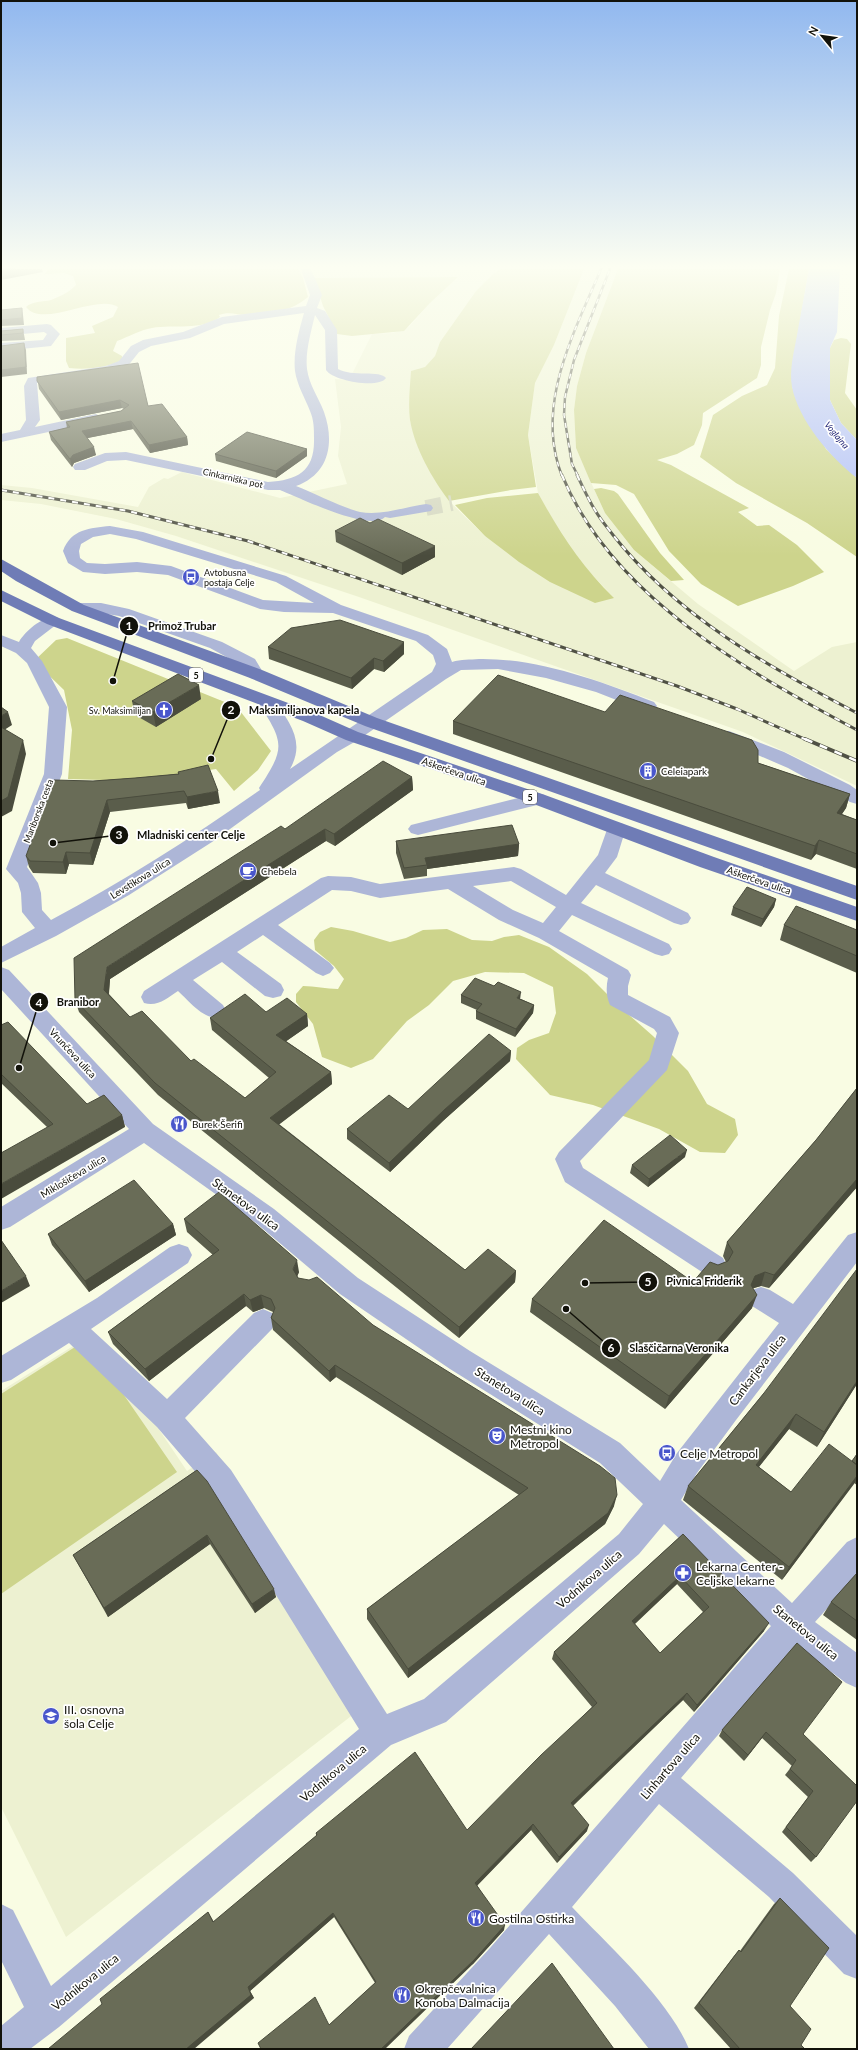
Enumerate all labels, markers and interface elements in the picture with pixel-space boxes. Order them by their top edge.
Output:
north arrow [802,16,842,56]
text: N [805,24,821,38]
water label: Voglajna [822,419,852,451]
street label: Cinkarniška pot [202,466,265,490]
bus stop icon: Avtobusna postaja Celje [181,567,201,587]
place label: Avtobusna postaja Celje [204,567,255,588]
callout: Primož Trubar [119,614,224,637]
text: 1 [126,618,133,633]
text: Primož Trubar [148,619,217,632]
road number: 5 [189,668,203,682]
callout: Maksimiljanova kapela [221,698,368,721]
church icon: Sv. Maksimilijan [154,700,174,720]
text: 2 [228,702,235,717]
text: Maksimiljanova kapela [249,703,359,716]
place label: Sv. Maksimilijan [89,705,151,716]
street label: Aškerčeva ulica [420,754,488,788]
building icon: Celeiapark [638,761,658,781]
place label: Celeiapark [661,765,708,777]
street label: Mariborska cesta [21,778,55,844]
road number: 5 [523,790,537,804]
callout: Mladniski center Celje [109,823,253,846]
text: 3 [116,827,123,842]
text: Mladniski center Celje [137,828,245,841]
street label: Levstikova ulica [108,855,172,901]
cafe icon: Chebela [238,861,258,881]
street label: Aškerčeva ulica [725,863,793,897]
place label: Chebela [261,865,297,877]
callout: Branibor [29,991,107,1014]
text: 4 [36,995,43,1010]
text: Branibor [57,995,100,1008]
street label: Vrunčeva ulica [47,1026,99,1080]
restaurant icon: Burek Šerifi [169,1114,189,1134]
place label: Burek Šerifi [192,1118,243,1130]
street label: Miklošičeva ulica [38,1152,108,1200]
street label: Stanetova ulica [209,1175,283,1233]
callout: Pivnica Friderik [638,1270,749,1293]
text: 5 [645,1274,652,1289]
text: Pivnica Friderik [666,1274,742,1287]
street label: Cankarjeva ulica [725,1331,789,1409]
callout: Slaščičarna Veronika [601,1336,737,1359]
text: 6 [608,1340,615,1355]
text: Slaščičarna Veronika [629,1341,729,1354]
street label: Stanetova ulica [472,1364,548,1418]
place label: Mestni kino Metropol [510,1422,572,1451]
theatre icon: Mestni kino Metropol [487,1426,507,1446]
bus stop icon: Celje Metropol [657,1443,677,1463]
place label: Celje Metropol [680,1446,758,1461]
street label: Vodnikova ulica [553,1546,625,1612]
place label: Lekarna Center - Celjske lekarne [696,1559,783,1588]
pharmacy icon: Lekarna Center - Celjske lekarne [673,1563,693,1583]
street label: Stanetova ulica [770,1601,842,1663]
place label: III. osnovna šola Celje [64,1702,124,1731]
school or university icon: III. osnovna šola Celje [41,1706,61,1726]
street label: Linhartova ulica [637,1730,703,1802]
street label: Vodnikova ulica [297,1741,369,1805]
restaurant icon: Gostilna Oštirka [466,1908,486,1928]
place label: Gostilna Oštirka [489,1911,574,1926]
street label: Vodnikova ulica [48,1950,122,2014]
place label: Okrepčevalnica Konoba Dalmacija [415,1981,510,2010]
restaurant icon: Okrepčevalnica Konoba Dalmacija [392,1985,412,2005]

